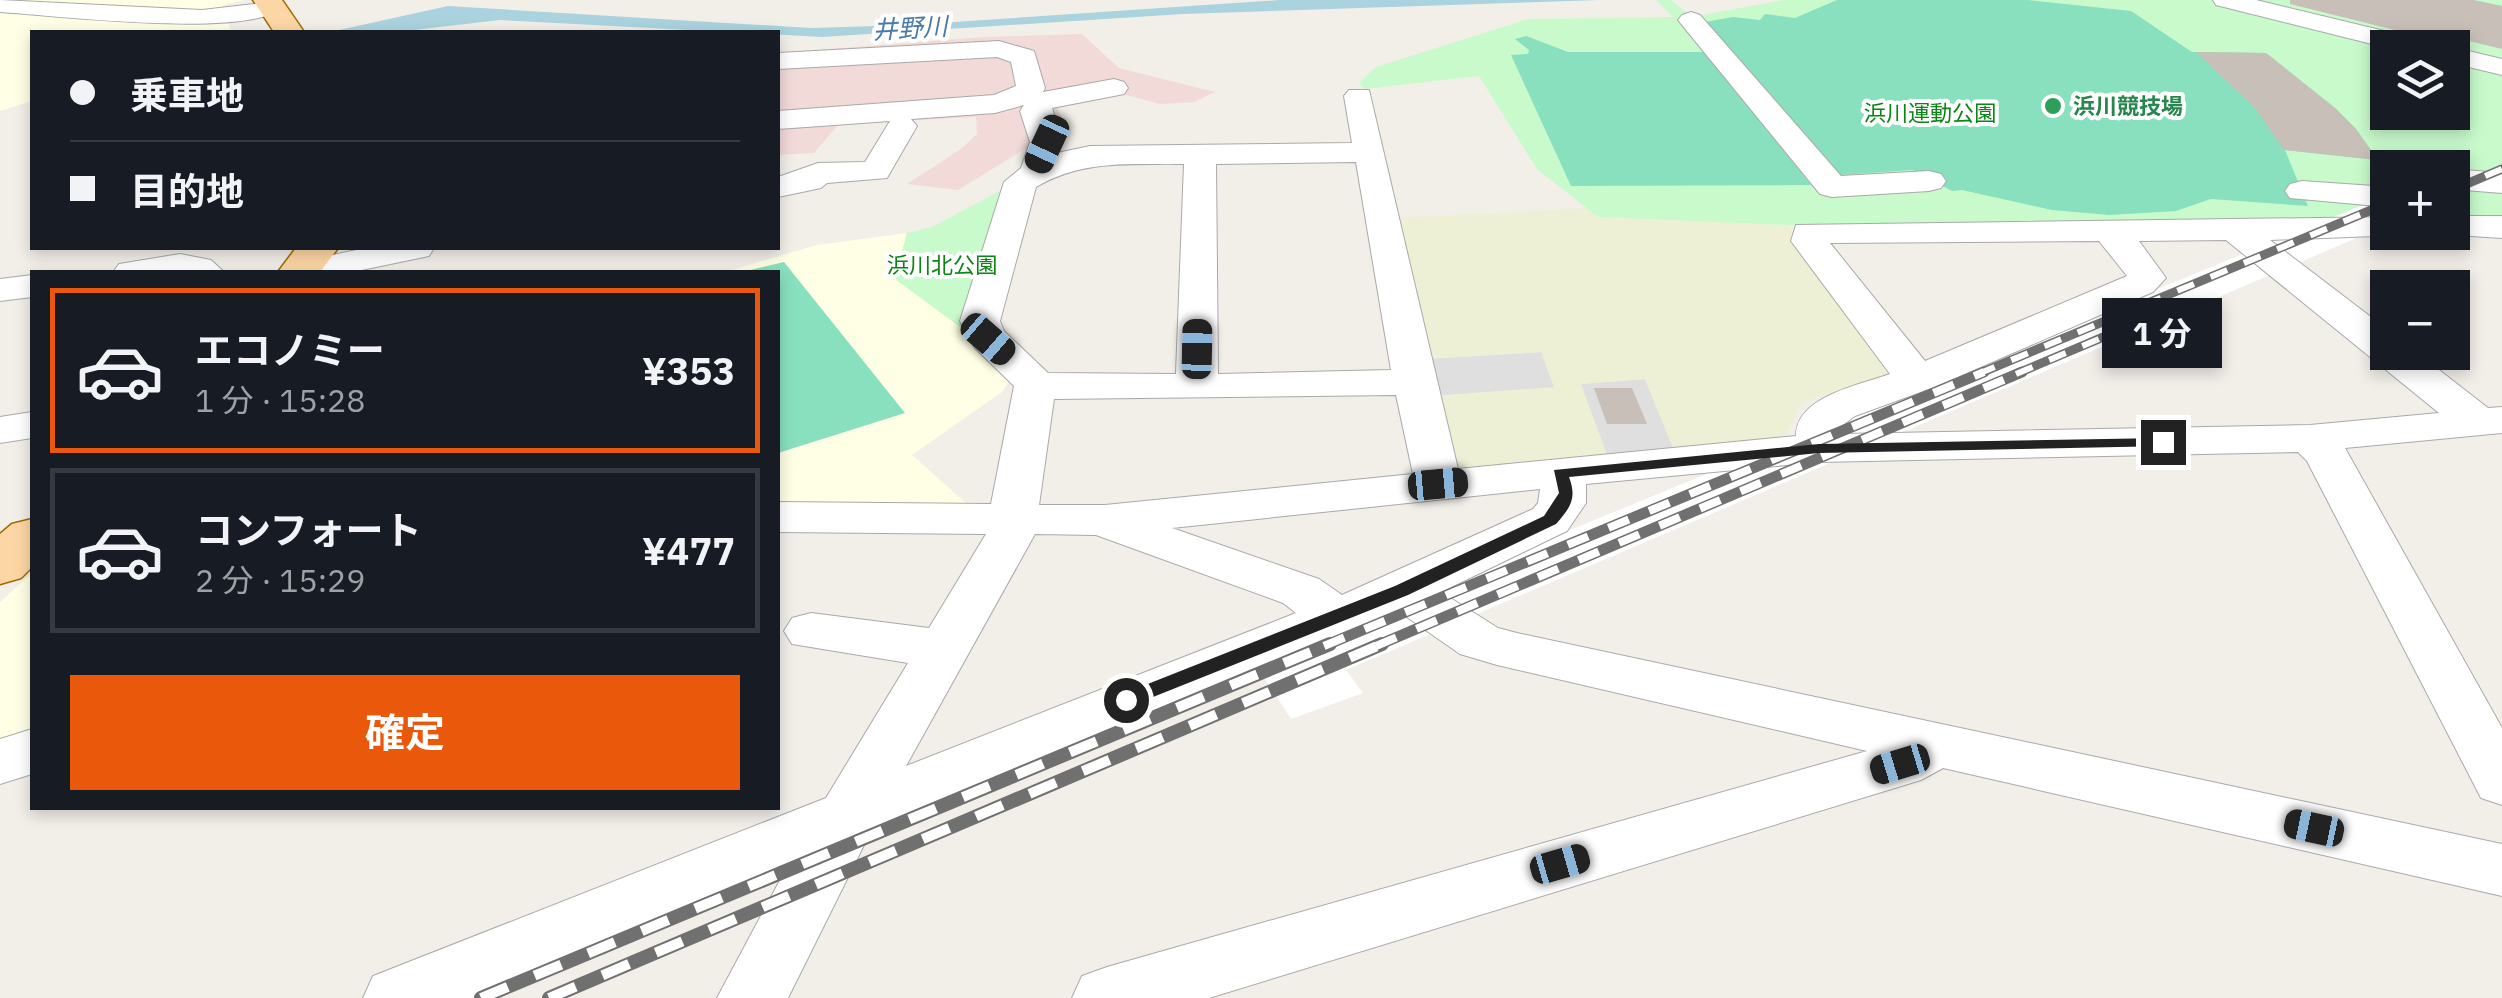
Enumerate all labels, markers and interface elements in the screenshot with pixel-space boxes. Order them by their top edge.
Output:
water label: 井野川 [872,9,951,46]
map controls [2370,30,2470,370]
button: layers [2370,30,2470,130]
text: 乗車地 [130,70,244,119]
place label: 浜川競技場 [2073,91,2183,120]
marker: 浜川競技場 [2042,95,2064,117]
park label: 浜川運動公園 [1864,98,1996,127]
car [1021,110,1073,178]
button: + [2370,150,2470,250]
text: 目的地 [130,166,244,215]
park label: 浜川北公園 [887,250,997,279]
button: − [2370,270,2470,370]
callout: 1 分 [2103,297,2223,367]
car [956,308,1020,370]
text: 1 分 [2133,312,2191,354]
car [1181,319,1213,379]
text: エコノミー [195,325,385,374]
icon: car [75,326,165,416]
text: ¥353 [642,346,735,395]
text: 1 分 · 15:28 [195,379,365,421]
route end [2141,420,2186,465]
car [1407,466,1469,502]
text: コンフォート [195,505,422,554]
icon: car [75,506,165,596]
text: ¥477 [642,526,735,575]
text: 2 分 · 15:29 [195,559,365,601]
button: 確定 [70,675,740,790]
route start [1104,678,1149,723]
car [1867,741,1933,787]
car [2282,807,2346,849]
car [1527,841,1593,887]

